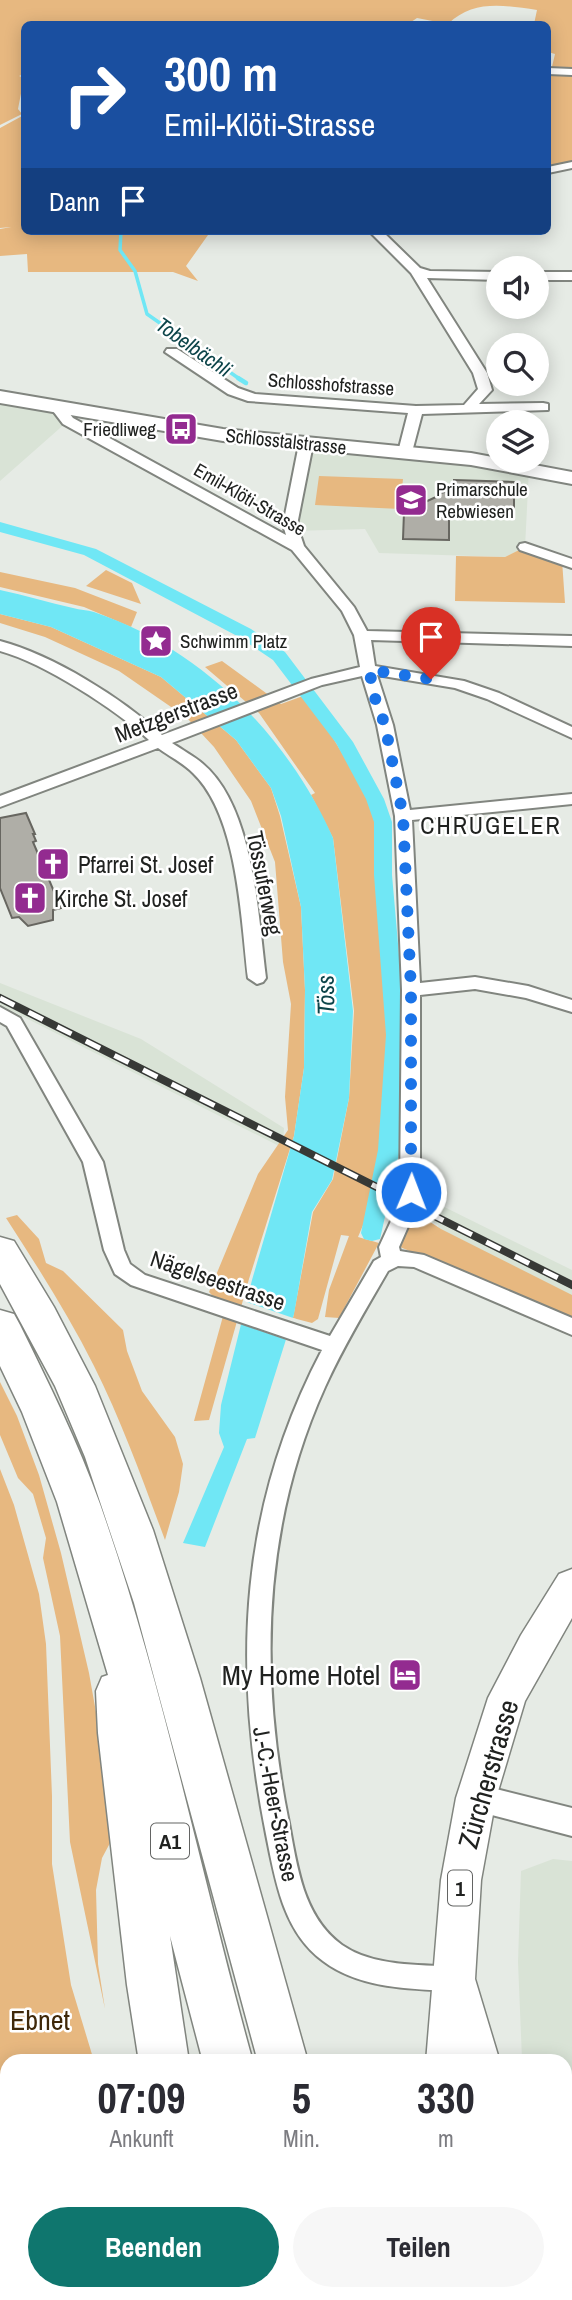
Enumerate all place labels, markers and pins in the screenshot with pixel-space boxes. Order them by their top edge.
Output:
bus stop icon: Friedliweg [162,410,200,448]
place label: Friedliweg [83,416,156,442]
place label: Primarschule Rebwiesen [436,476,528,524]
school or university icon: Primarschule Rebwiesen [392,481,430,519]
pin [401,607,461,679]
place icon: Schwimm Platz [137,622,175,660]
place label: Schwimm Platz [180,628,288,654]
church icon: Pfarrei St. Josef [34,845,72,883]
place label: Pfarrei St. Josef [78,849,214,880]
church icon: Kirche St. Josef [11,879,49,917]
place label: Kirche St. Josef [54,883,188,914]
place label: My Home Hotel [222,1656,380,1694]
hotel icon: My Home Hotel [386,1656,424,1694]

